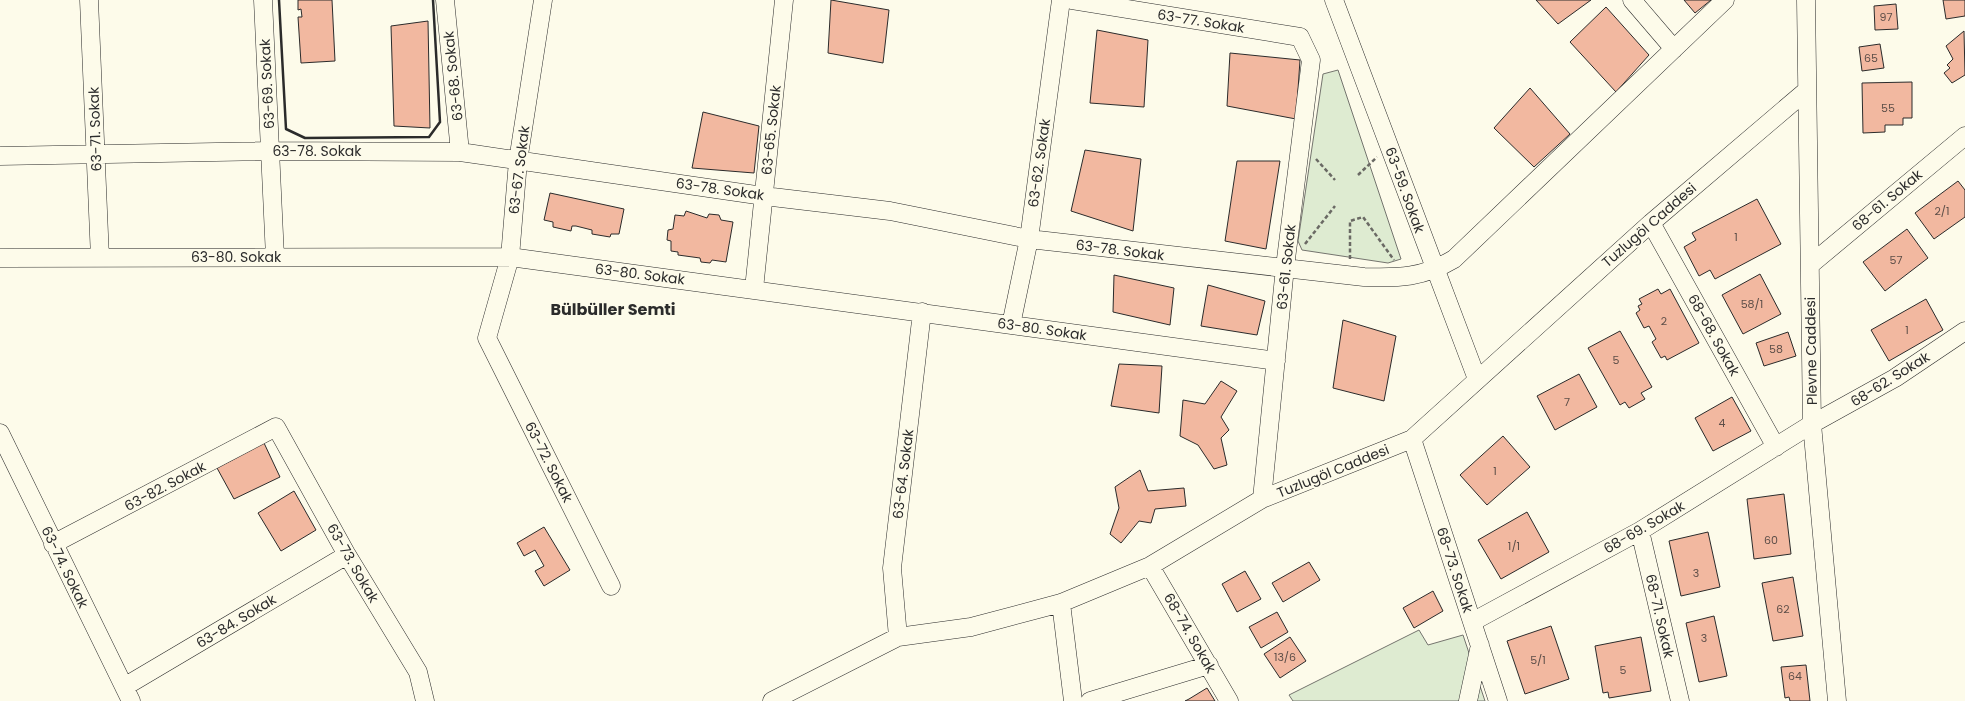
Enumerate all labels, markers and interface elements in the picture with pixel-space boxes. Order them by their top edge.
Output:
street label: 63-77. Sokak [1156,4,1247,38]
house number: 97 [1880,9,1892,25]
street label: 63-68. Sokak [438,29,468,122]
street label: 63-69. Sokak [255,38,279,130]
house number: 65 [1864,50,1878,66]
street label: 63-65. Sokak [756,83,786,176]
street label: 63-71. Sokak [84,86,106,172]
house number: 55 [1881,100,1895,116]
street label: 63-62. Sokak [1023,116,1055,209]
street label: 63-67. Sokak [504,124,534,215]
street label: 63-78. Sokak [272,141,362,161]
street label: 63-59. Sokak [1380,144,1430,237]
street label: 68-61. Sokak [1847,164,1927,235]
street label: 63-78. Sokak [675,173,766,205]
street label: Tuzlugöl Caddesi [1597,178,1701,272]
house number: 2/1 [1934,203,1950,219]
street label: 63-61. Sokak [1272,222,1301,311]
house number: 1 [1734,229,1738,245]
street label: 63-78. Sokak [1075,235,1166,265]
street label: 63-80. Sokak [191,247,282,267]
house number: 57 [1890,252,1902,268]
street label: 63-80. Sokak [594,259,687,290]
street label: 68-68. Sokak [1683,290,1745,380]
house number: 58/1 [1741,296,1763,312]
street label: Plevne Caddesi [1800,297,1822,405]
district label: Bülbüller Semti [550,298,676,321]
street label: 63-80. Sokak [996,313,1089,345]
house number: 2 [1661,313,1667,329]
house number: 1 [1905,322,1909,338]
house number: 58 [1769,341,1783,357]
street label: 68-62. Sokak [1846,346,1934,411]
house number: 5 [1613,352,1620,368]
house number: 7 [1564,394,1570,410]
house number: 4 [1719,415,1726,431]
street label: 63-72. Sokak [520,418,578,507]
street label: 63-64. Sokak [888,427,919,520]
street label: Tuzlugöl Caddesi [1274,439,1392,503]
street label: 63-82. Sokak [121,456,210,516]
house number: 1 [1493,463,1497,479]
street label: 68-69. Sokak [1600,495,1689,558]
street label: 63-73. Sokak [322,520,384,607]
street label: 63-74. Sokak [36,523,94,612]
street label: 68-73. Sokak [1432,525,1479,616]
house number: 60 [1764,532,1778,548]
house number: 1/1 [1508,538,1520,554]
house number: 3 [1693,565,1699,581]
street label: 68-71. Sokak [1641,572,1680,661]
street label: 63-84. Sokak [192,589,280,653]
street label: 68-74. Sokak [1159,589,1221,677]
house number: 62 [1776,601,1790,617]
house number: 3 [1701,630,1707,646]
house number: 13/6 [1274,649,1296,665]
house number: 5/1 [1530,652,1546,668]
house number: 5 [1620,662,1627,678]
house number: 64 [1788,668,1802,684]

